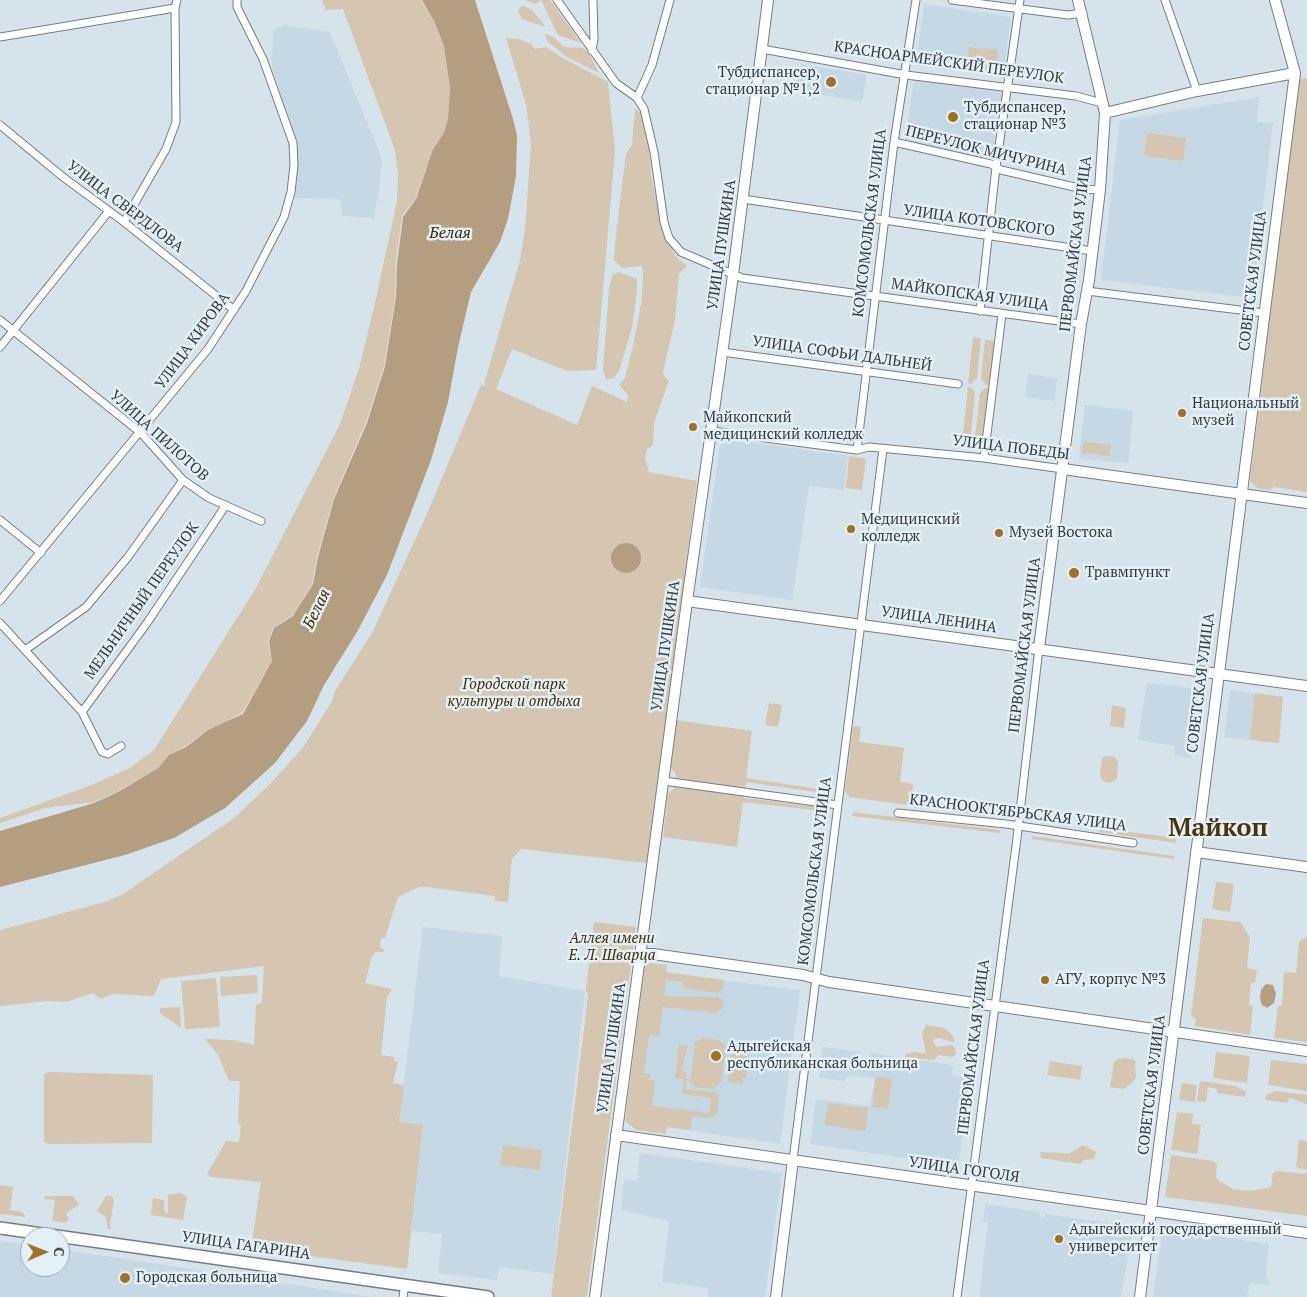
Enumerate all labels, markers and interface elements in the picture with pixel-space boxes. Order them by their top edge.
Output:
street label: КРАСНОАРМЕЙСКИЙ ПЕРЕУЛОК [833,38,1065,88]
place label: Тубдиспансер, стационар №1,2 [706,64,820,99]
marker: Тубдиспансер, стационар №1,2 [824,75,838,89]
place label: Тубдиспансер, стационар №3 [964,99,1066,134]
marker: Тубдиспансер, стационар №3 [946,110,960,124]
street label: ПЕРЕУЛОК МИЧУРИНА [904,122,1068,180]
street label: КОМСОМОЛЬСКАЯ УЛИЦА [850,128,890,318]
street label: ПЕРВОМАЙСКАЯ УЛИЦА [1056,155,1096,333]
street label: УЛИЦА СВЕРДЛОВА [63,157,187,257]
street label: УЛИЦА ПУШКИНА [704,179,740,311]
street label: УЛИЦА КОТОВСКОГО [902,201,1056,241]
street label: СОВЕТСКАЯ УЛИЦА [1235,210,1271,352]
water label: Белая [429,223,471,243]
street label: МАЙКОПСКАЯ УЛИЦА [890,275,1050,315]
street label: УЛИЦА КИРОВА [152,289,234,393]
street label: УЛИЦА СОФЬИ ДАЛЬНЕЙ [751,332,933,376]
street label: УЛИЦА ПИЛОТОВ [106,387,212,485]
place label: Национальный музей [1192,395,1299,430]
marker: Национальный музей [1176,407,1188,419]
place label: Майкопский медицинский колледж [703,409,863,444]
marker: Майкопский медицинский колледж [687,421,699,433]
street label: УЛИЦА ПОБЕДЫ [952,432,1070,464]
place label: Медицинский колледж [861,511,960,546]
street label: МЕЛЬНИЧНЫЙ ПЕРЕУЛОК [81,519,203,683]
marker: Медицинский колледж [845,523,857,535]
place label: Музей Востока [1009,524,1113,542]
marker: Музей Востока [993,527,1005,539]
street label: ПЕРВОМАЙСКАЯ УЛИЦА [1005,556,1045,734]
place label: Травмпункт [1085,564,1170,582]
marker: Травмпункт [1067,566,1081,580]
street label: УЛИЦА ПУШКИНА [648,580,684,712]
water label: Белая [299,586,335,632]
street label: УЛИЦА ЛЕНИНА [880,603,998,637]
street label: СОВЕТСКАЯ УЛИЦА [1183,612,1219,754]
park label: Городской парк культуры и отдыха [447,676,581,711]
street label: КОМСОМОЛЬСКАЯ УЛИЦА [795,776,835,966]
street label: КРАСНООКТЯБРЬСКАЯ УЛИЦА [908,791,1128,835]
district label: Майкоп [1168,814,1268,844]
park label: Аллея имени Е. Л. Шварца [568,930,656,965]
street label: ПЕРВОМАЙСКАЯ УЛИЦА [954,958,994,1136]
place label: АГУ, корпус №3 [1055,971,1166,989]
marker: АГУ, корпус №3 [1039,974,1051,986]
street label: УЛИЦА ПУШКИНА [594,982,630,1114]
street label: СОВЕТСКАЯ УЛИЦА [1134,1014,1170,1156]
place label: Адыгейская республиканская больница [727,1038,918,1073]
marker: Адыгейская республиканская больница [709,1049,723,1063]
street label: УЛИЦА ГОГОЛЯ [908,1153,1020,1187]
place label: Адыгейский государственный университет [1069,1221,1281,1256]
north arrow [20,1227,70,1277]
street label: УЛИЦА ГАГАРИНА [180,1228,312,1264]
marker: Адыгейский государственный университет [1053,1233,1065,1245]
text: С [50,1247,69,1256]
place label: Городская больница [136,1269,277,1287]
marker: Городская больница [118,1271,132,1285]

